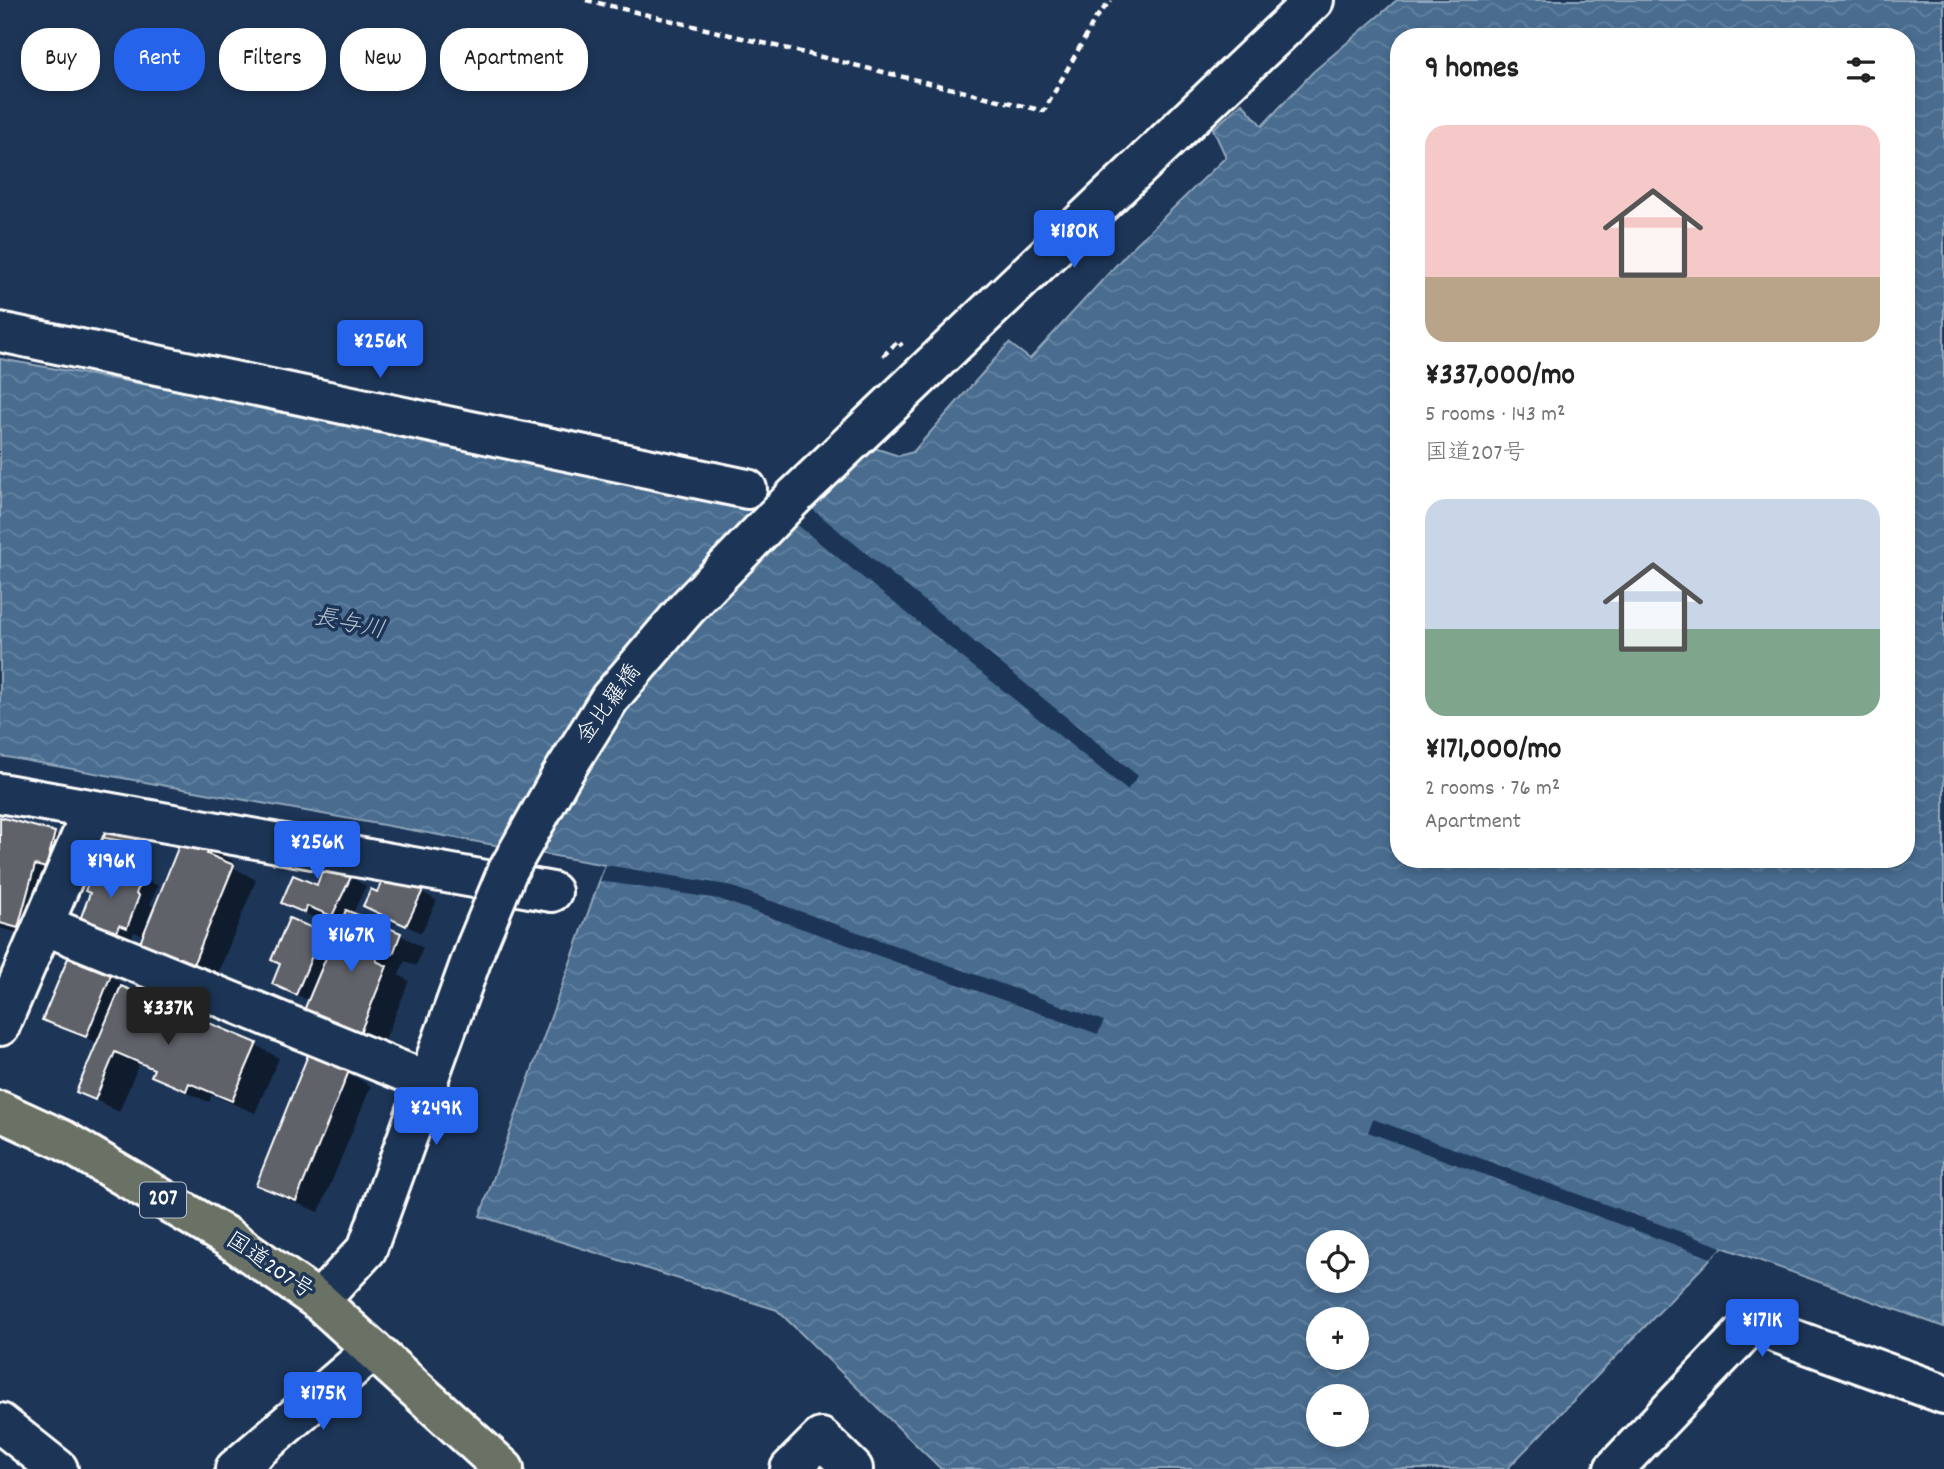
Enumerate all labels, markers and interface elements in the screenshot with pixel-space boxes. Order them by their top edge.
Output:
chip: Buy [21,28,100,91]
chip: Rent [114,28,205,91]
chip: Filters [219,28,326,91]
chip: New [340,28,426,91]
chip: Apartment [440,28,588,91]
text: 9 homes [1425,49,1519,92]
icon: filters [1842,51,1880,89]
icon: home [1590,170,1716,296]
pin: ¥180K [1025,210,1123,270]
text: ¥180K [1050,216,1098,249]
pin: ¥256K [331,320,429,380]
text: ¥256K [353,326,407,359]
text: ¥337,000/mo [1425,356,1575,399]
text: 5 rooms · 143 m² [1425,399,1565,432]
text: 国道207号 [1425,438,1525,471]
icon: home [1590,544,1716,670]
water label: 長与川 [310,601,388,649]
street label: 金比羅橋 [570,658,650,752]
text: ¥171,000/mo [1425,730,1561,773]
text: 2 rooms · 76 m² [1425,773,1560,806]
text: Apartment [1425,806,1521,839]
pin: ¥256K [268,822,366,881]
text: ¥256K [290,827,344,860]
pin: ¥196K [62,841,160,900]
text: ¥196K [87,846,135,879]
pin: ¥167K [302,914,400,974]
text: ¥167K [328,920,374,953]
pin: ¥337K [119,988,217,1047]
text: ¥337K [143,993,194,1026]
pin: ¥249K [387,1088,485,1147]
text: ¥249K [410,1093,462,1126]
road number: 207 [140,1182,186,1218]
street label: 国道207号 [218,1225,320,1309]
map controls [1306,1230,1369,1447]
button: locate [1306,1230,1369,1293]
pin: ¥171K [1713,1300,1811,1359]
text: ¥171K [1742,1305,1782,1338]
button: + [1306,1307,1369,1370]
pin: ¥175K [274,1372,372,1432]
text: ¥175K [300,1378,346,1411]
button: − [1306,1384,1369,1447]

